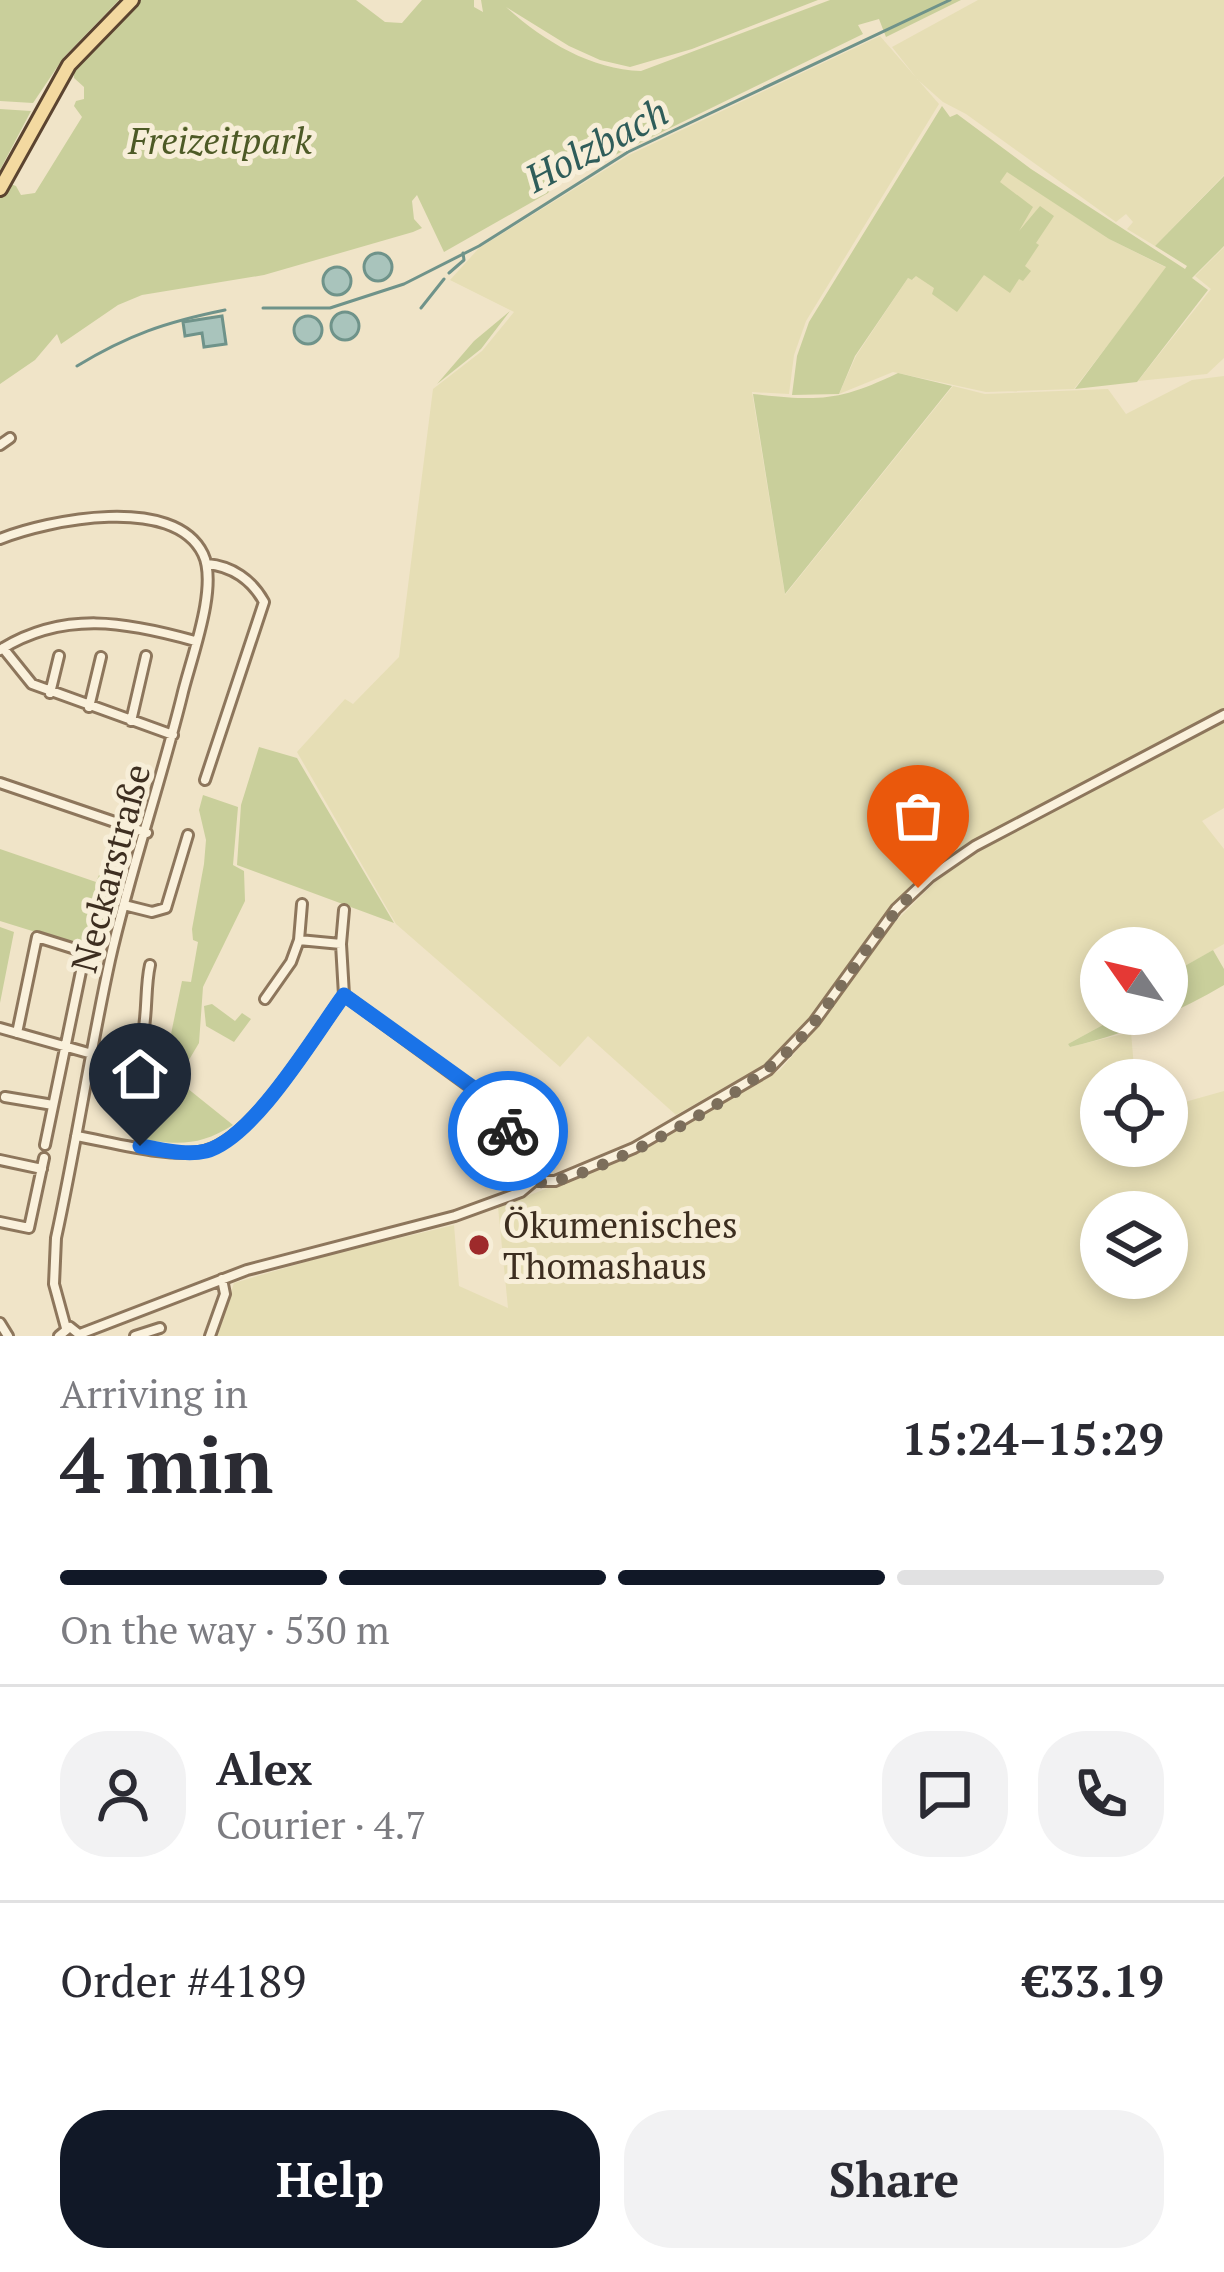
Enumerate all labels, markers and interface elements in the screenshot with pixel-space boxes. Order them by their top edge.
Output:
water label: Holzbach [515,85,677,204]
park label: Freizeitpark [127,117,312,164]
street label: Neckarstraße [60,759,160,977]
pin [867,765,969,888]
icon: bag [885,783,951,849]
north arrow [1080,927,1188,1035]
map controls [1080,927,1188,1299]
pin [89,1023,191,1146]
icon: home [107,1041,173,1107]
button: locate [1080,1059,1188,1167]
courier [448,1071,568,1191]
icon: bike [475,1098,541,1164]
button: layers [1080,1191,1188,1299]
place label: Ökumenisches Thomashaus [503,1201,737,1289]
marker: Ökumenisches Thomashaus [466,1232,492,1258]
text: Arriving in [60,1367,248,1419]
text: 15:24–15:29 [902,1408,1164,1468]
text: 4 min [60,1412,273,1515]
text: On the way · 530 m [60,1603,390,1655]
button: person [60,1731,186,1857]
button: chat [882,1731,1008,1857]
button: phone [1038,1731,1164,1857]
text: Alex [216,1738,312,1798]
text: Courier · 4.7 [216,1798,426,1850]
text: Order #4189 [60,1950,306,2010]
text: €33.19 [1024,1950,1164,2010]
button: Help [60,2110,600,2248]
button: Share [624,2110,1164,2248]

